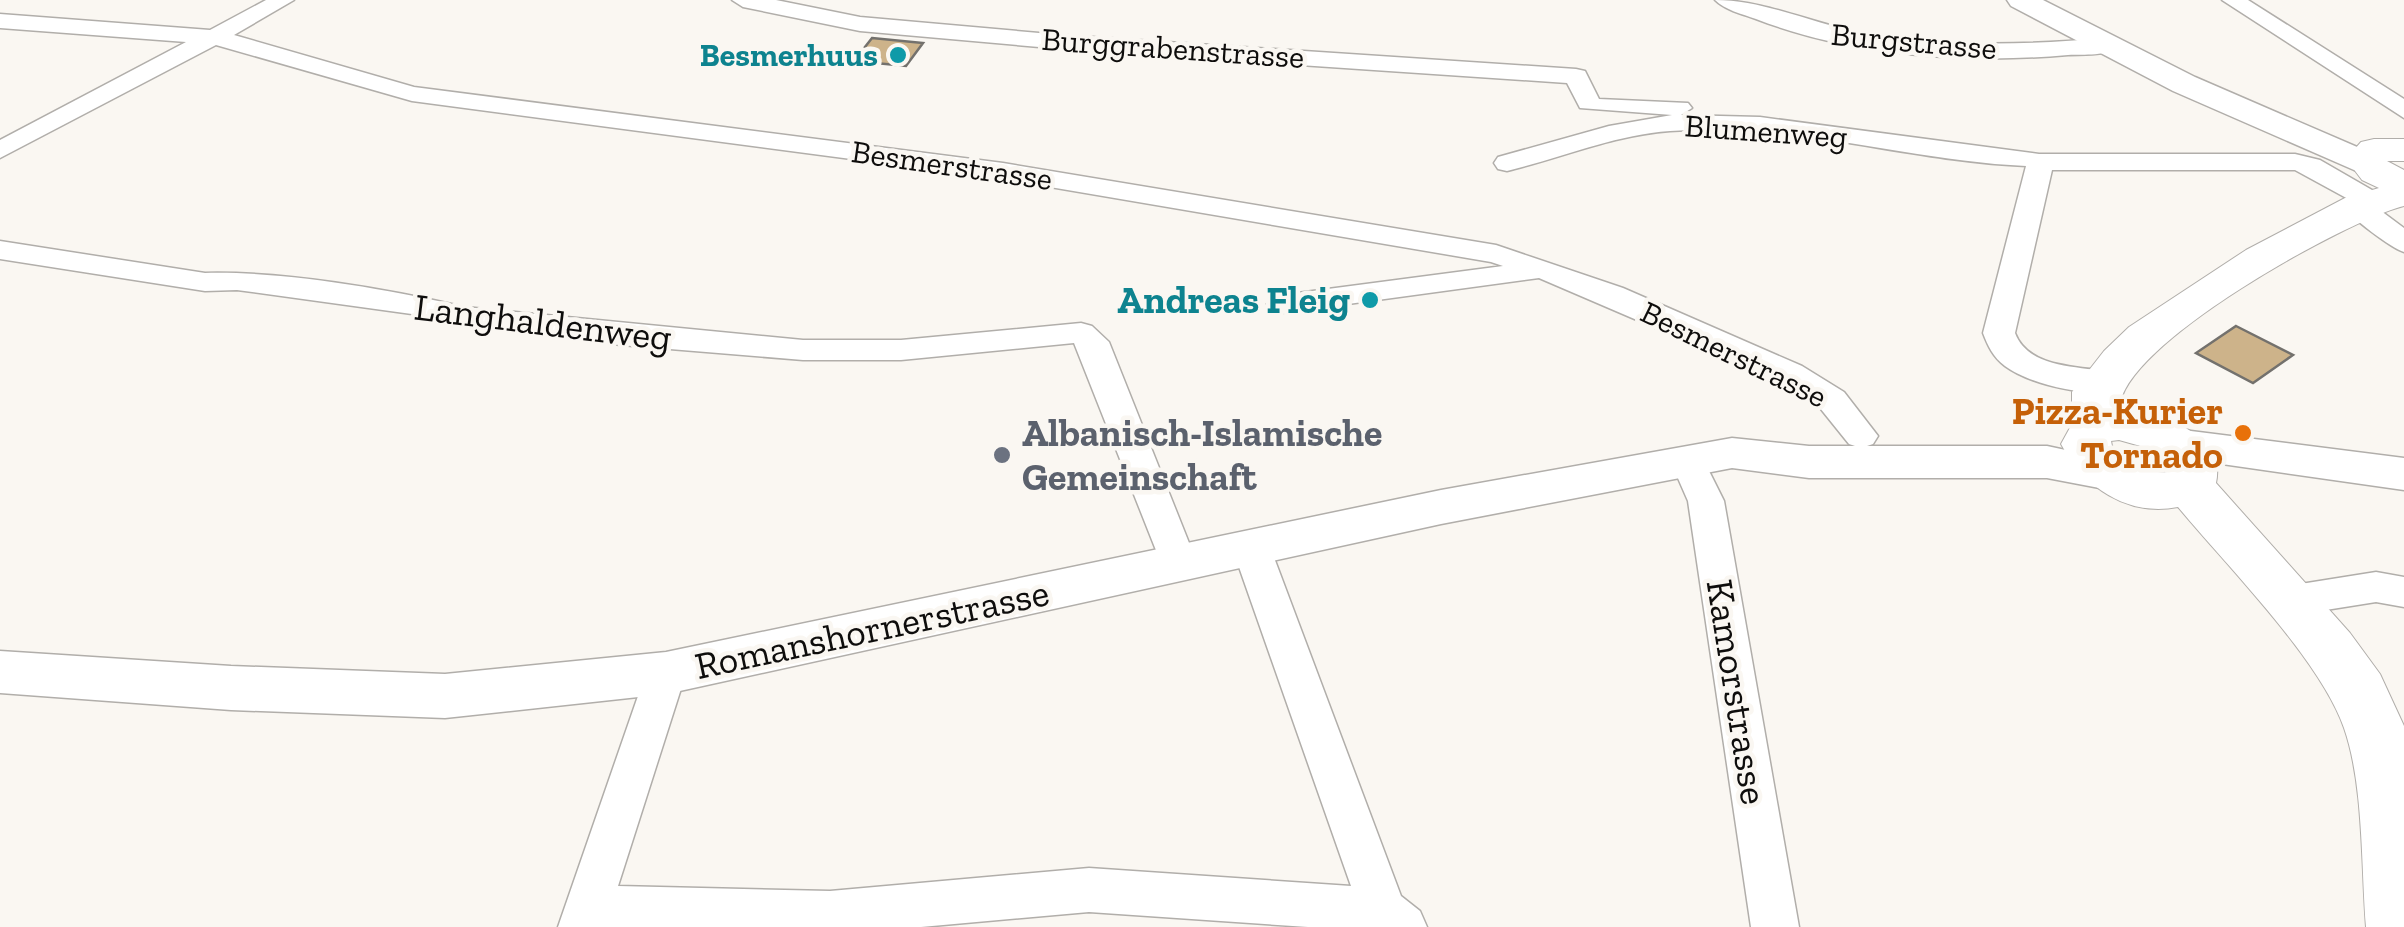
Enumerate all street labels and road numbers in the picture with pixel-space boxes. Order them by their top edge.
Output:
street label: Burgstrasse [1830,15,1998,67]
street label: Burggrabenstrasse [1040,20,1306,76]
street label: Blumenweg [1684,106,1848,156]
street label: Besmerstrasse [849,132,1055,198]
street label: Langhaldenweg [412,283,674,361]
street label: Besmerstrasse [1635,293,1833,415]
street label: Romanshornerstrasse [691,569,1053,689]
street label: Kamorstrasse [1697,576,1777,808]

